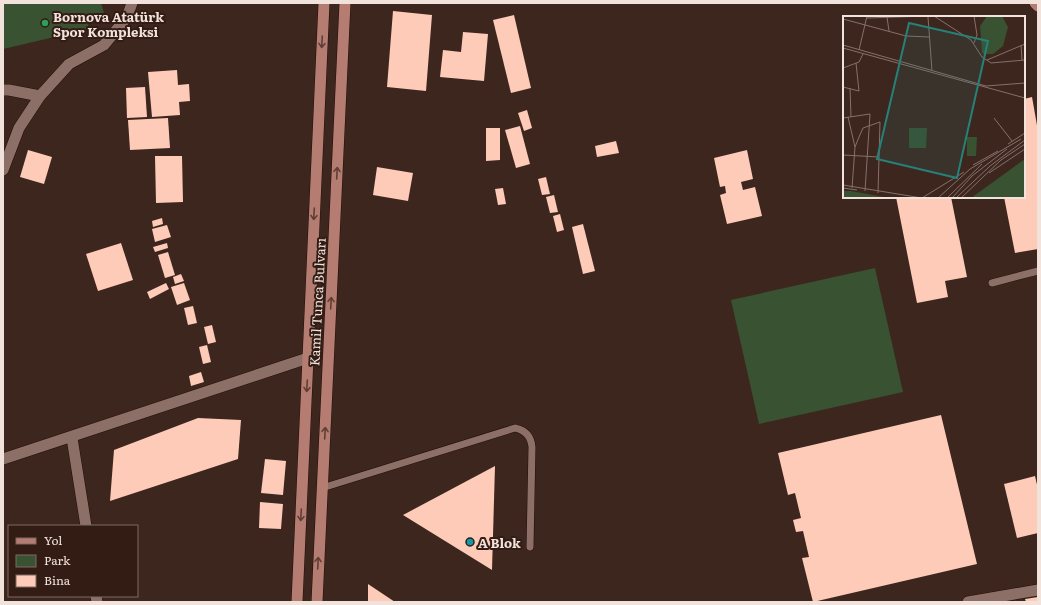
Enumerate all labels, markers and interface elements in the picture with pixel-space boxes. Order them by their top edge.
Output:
place label: Bornova Atatürk Spor Kompleksi [53,7,164,41]
inset map [843,16,1025,198]
marker: Bornova Atatürk Spor Kompleksi [40,18,50,28]
one-way arrow [318,35,326,48]
one-way arrow [333,167,340,180]
one-way arrow [311,207,318,220]
street label: Kamil Tunca Bulvarı [304,237,330,367]
one-way arrow [327,297,334,310]
one-way arrow [303,379,310,392]
one-way arrow [321,427,328,440]
one-way arrow [297,508,305,521]
legend [8,525,138,597]
text: Yol [44,531,62,549]
place label: A Blok [478,533,521,552]
marker: A Blok [465,537,475,547]
text: Park [44,551,71,569]
one-way arrow [315,557,322,570]
text: Bina [44,571,71,589]

